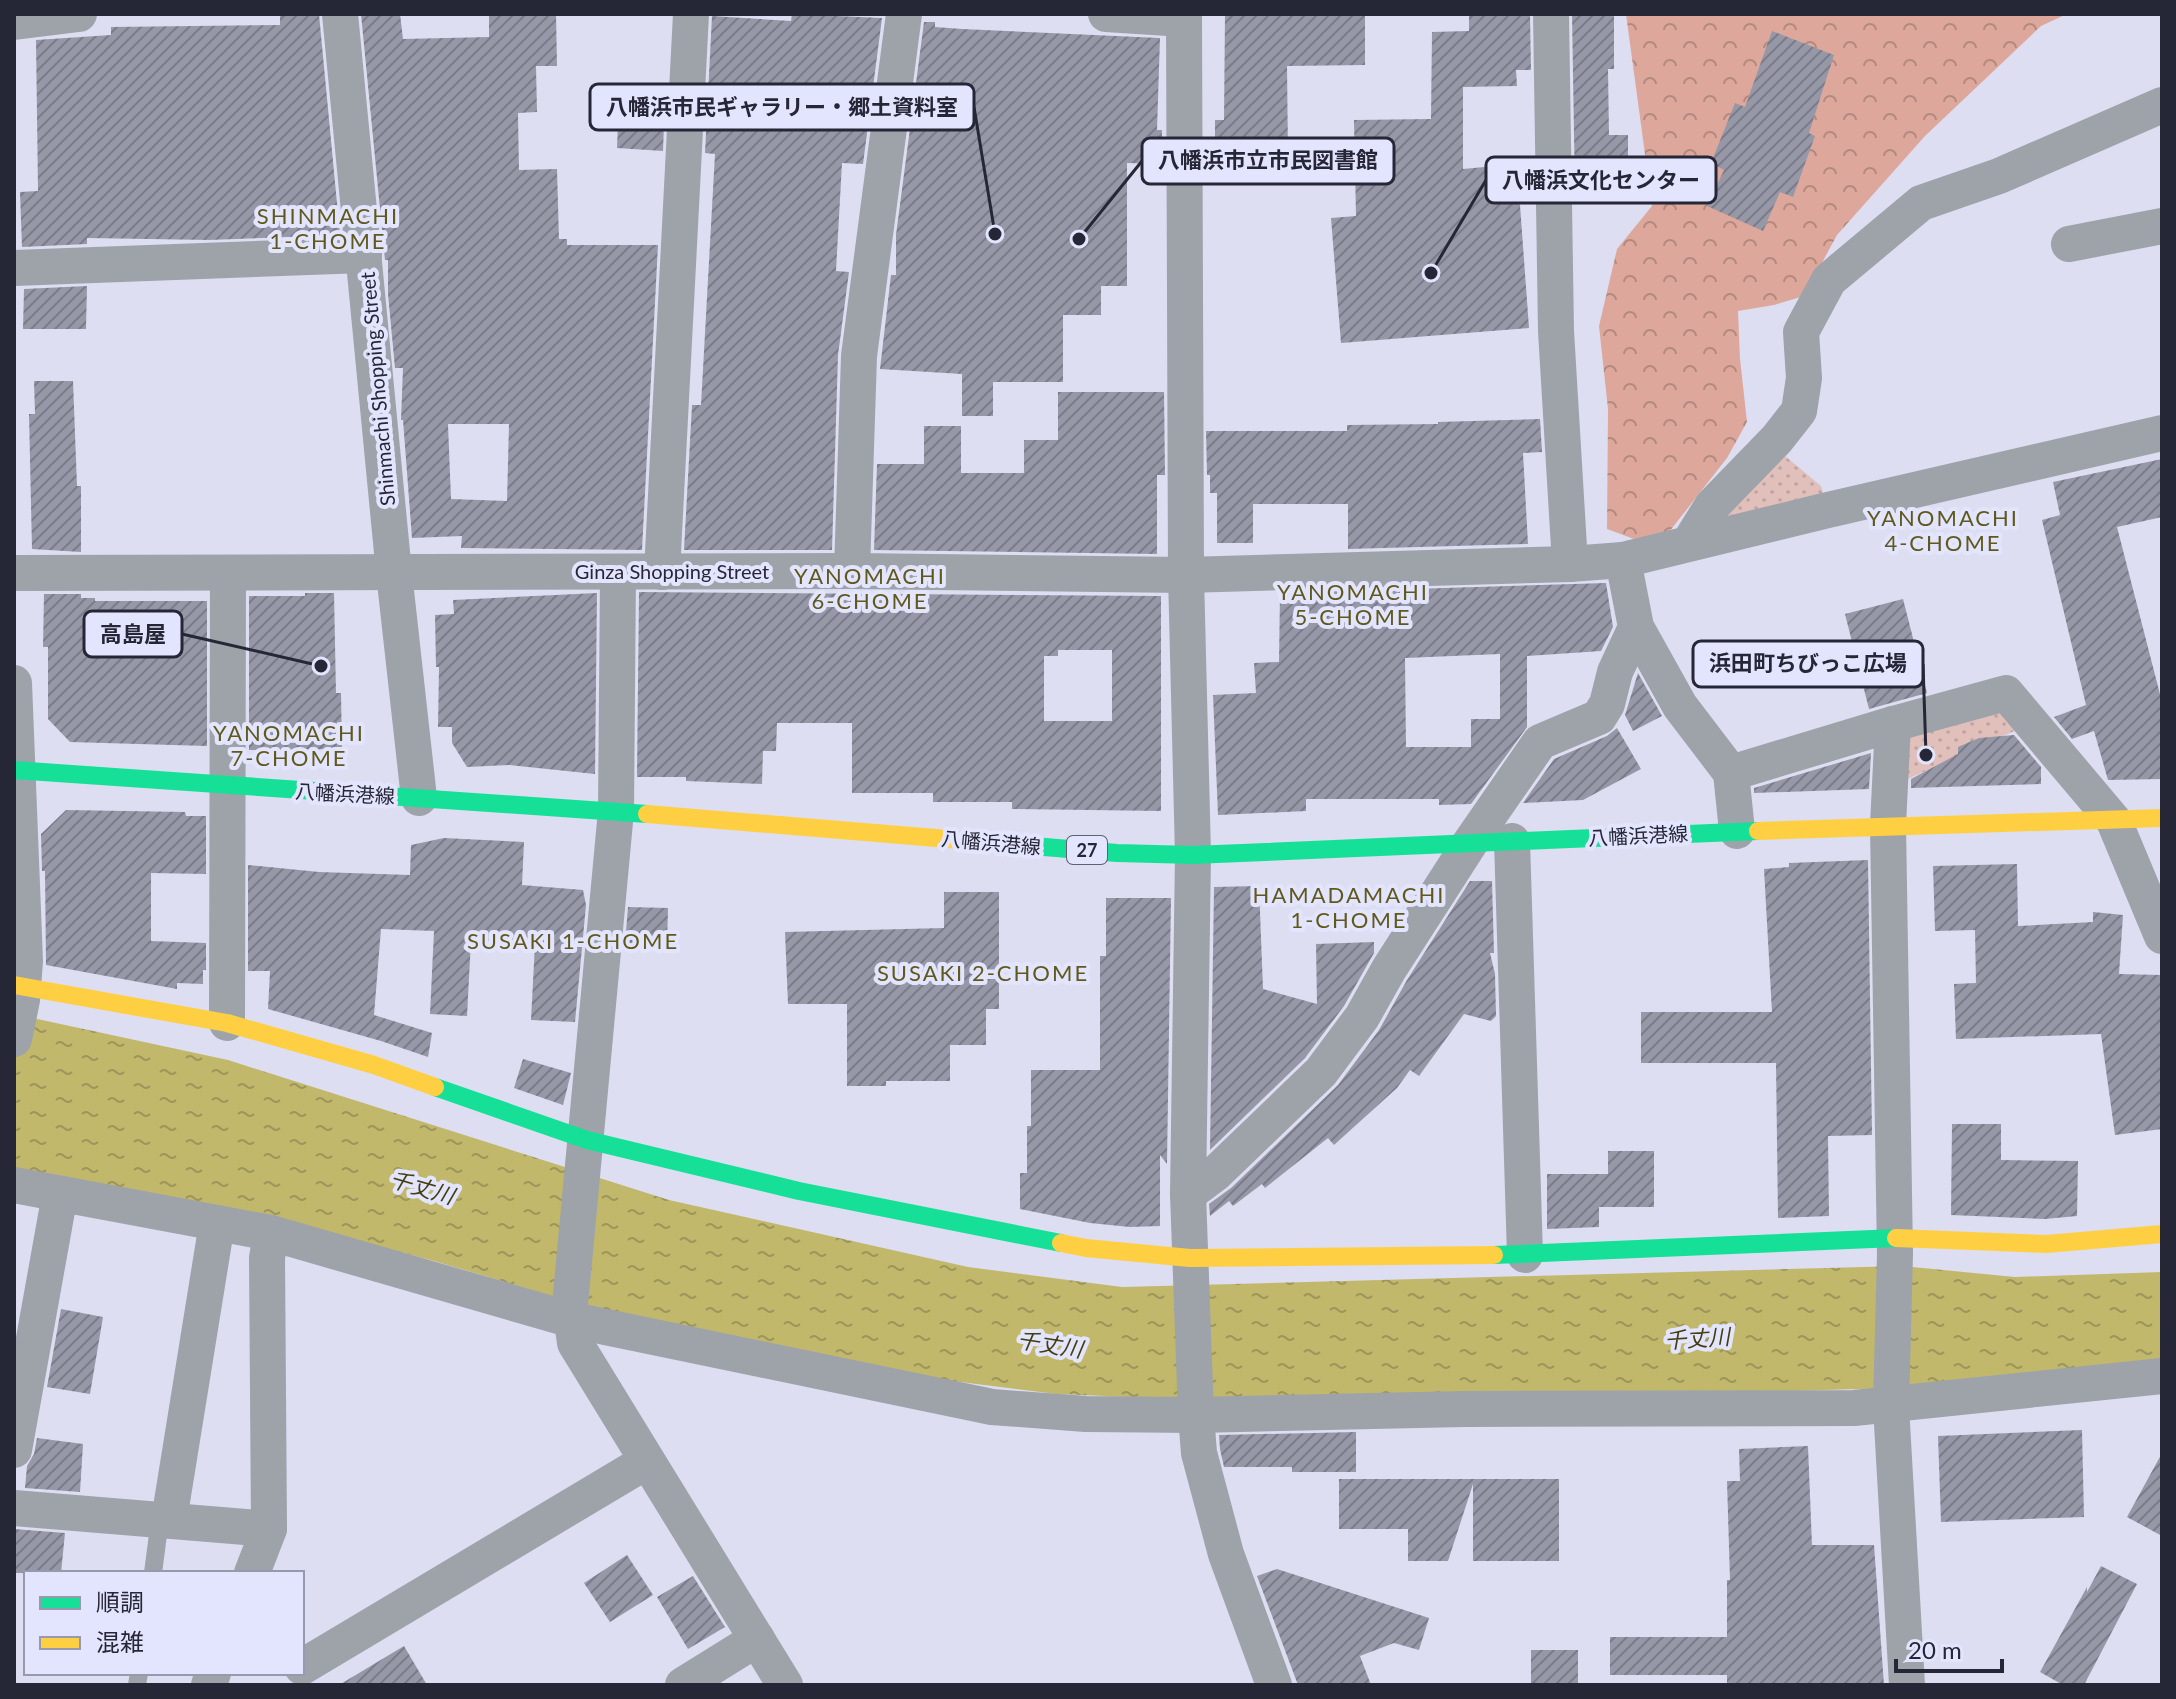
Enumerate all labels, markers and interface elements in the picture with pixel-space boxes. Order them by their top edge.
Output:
callout: 八幡浜市民ギャラリー・郷土資料室 [590,84,974,130]
text: 八幡浜市民ギャラリー・郷土資料室 [606,93,958,120]
callout: 八幡浜市立市民図書館 [1142,138,1394,184]
text: 八幡浜市立市民図書館 [1158,146,1378,173]
callout: 八幡浜文化センター [1486,157,1716,203]
text: 八幡浜文化センター [1502,166,1700,193]
district label: SHINMACHI 1-CHOME [257,202,399,254]
street label: Shinmachi Shopping Street [355,271,399,507]
district label: YANOMACHI 4-CHOME [1867,504,2019,556]
street label: Ginza Shopping Street [575,559,769,583]
district label: YANOMACHI 6-CHOME [794,562,946,614]
district label: YANOMACHI 5-CHOME [1277,578,1429,630]
callout: 高島屋 [84,611,182,657]
text: 高島屋 [100,620,166,647]
callout: 浜田町ちびっこ広場 [1693,641,1923,687]
text: 浜田町ちびっこ広場 [1709,649,1907,676]
district label: YANOMACHI 7-CHOME [213,719,365,771]
street label: 八幡浜港線 [294,778,396,808]
street label: 八幡浜港線 [1587,820,1689,850]
street label: 八幡浜港線 [940,826,1042,858]
road number: 27 [1067,836,1107,864]
district label: HAMADAMACHI 1-CHOME [1253,881,1445,933]
district label: SUSAKI 1-CHOME [467,927,679,954]
district label: SUSAKI 2-CHOME [877,959,1089,986]
water label: 千丈川 [387,1165,459,1210]
water label: 千丈川 [1663,1322,1733,1354]
water label: 千丈川 [1015,1326,1087,1363]
legend [24,1571,304,1675]
text: 順調 [96,1587,144,1616]
scale bar [1896,1623,2002,1673]
text: 混雑 [96,1627,144,1656]
text: 20 m [1908,1635,1962,1664]

